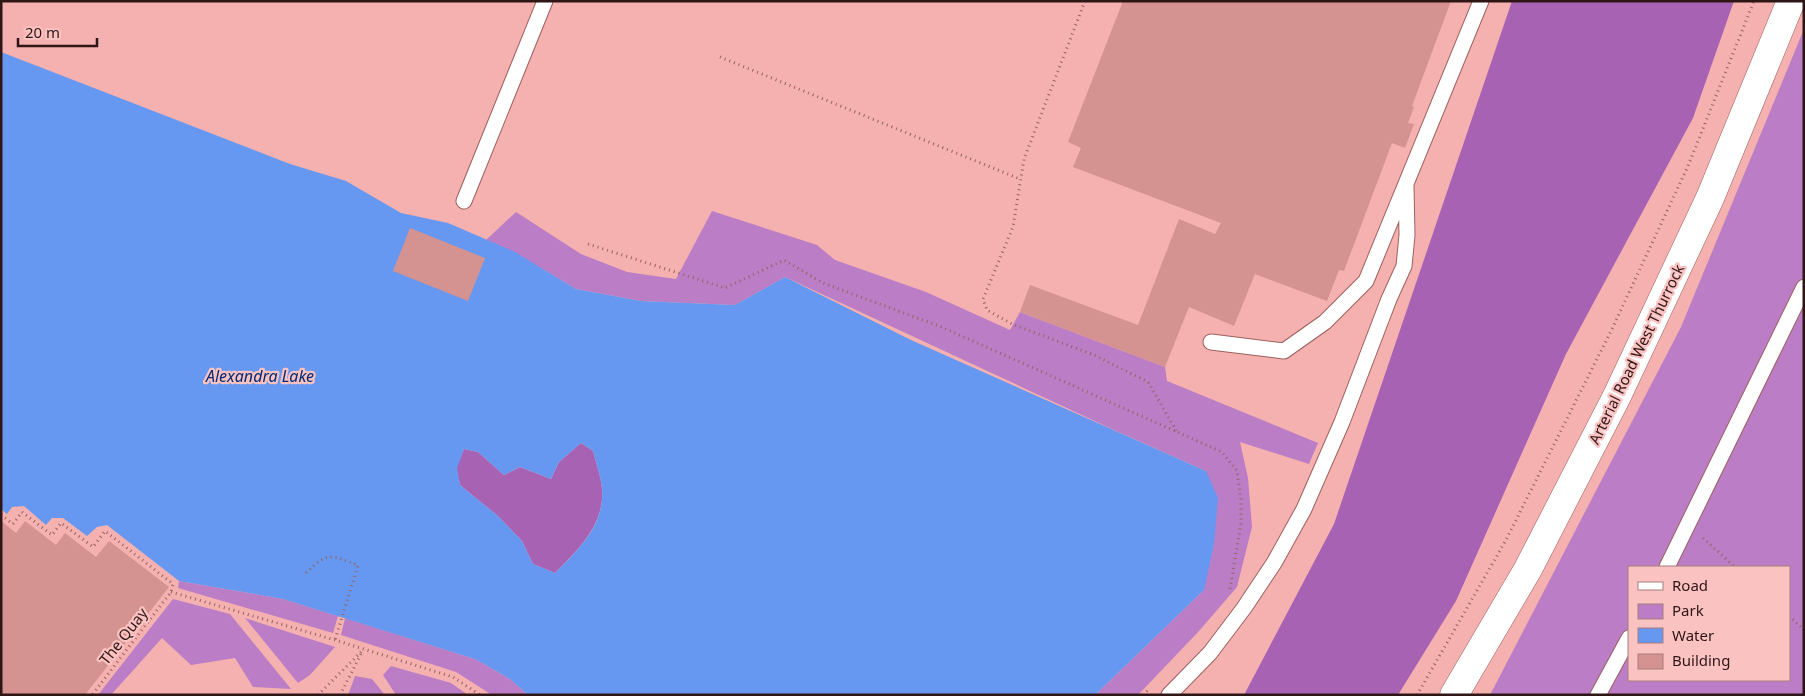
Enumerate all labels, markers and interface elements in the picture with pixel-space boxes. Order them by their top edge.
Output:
scale bar [18,15,96,47]
text: 20 m [25,22,60,42]
street label: Arterial Road West Thurrock [1584,261,1688,447]
water label: Alexandra Lake [205,365,314,387]
legend [1628,566,1790,681]
text: Road [1672,575,1708,595]
text: Park [1672,600,1704,620]
street label: The Quay [94,603,152,669]
text: Water [1672,625,1714,645]
text: Building [1672,650,1730,670]

